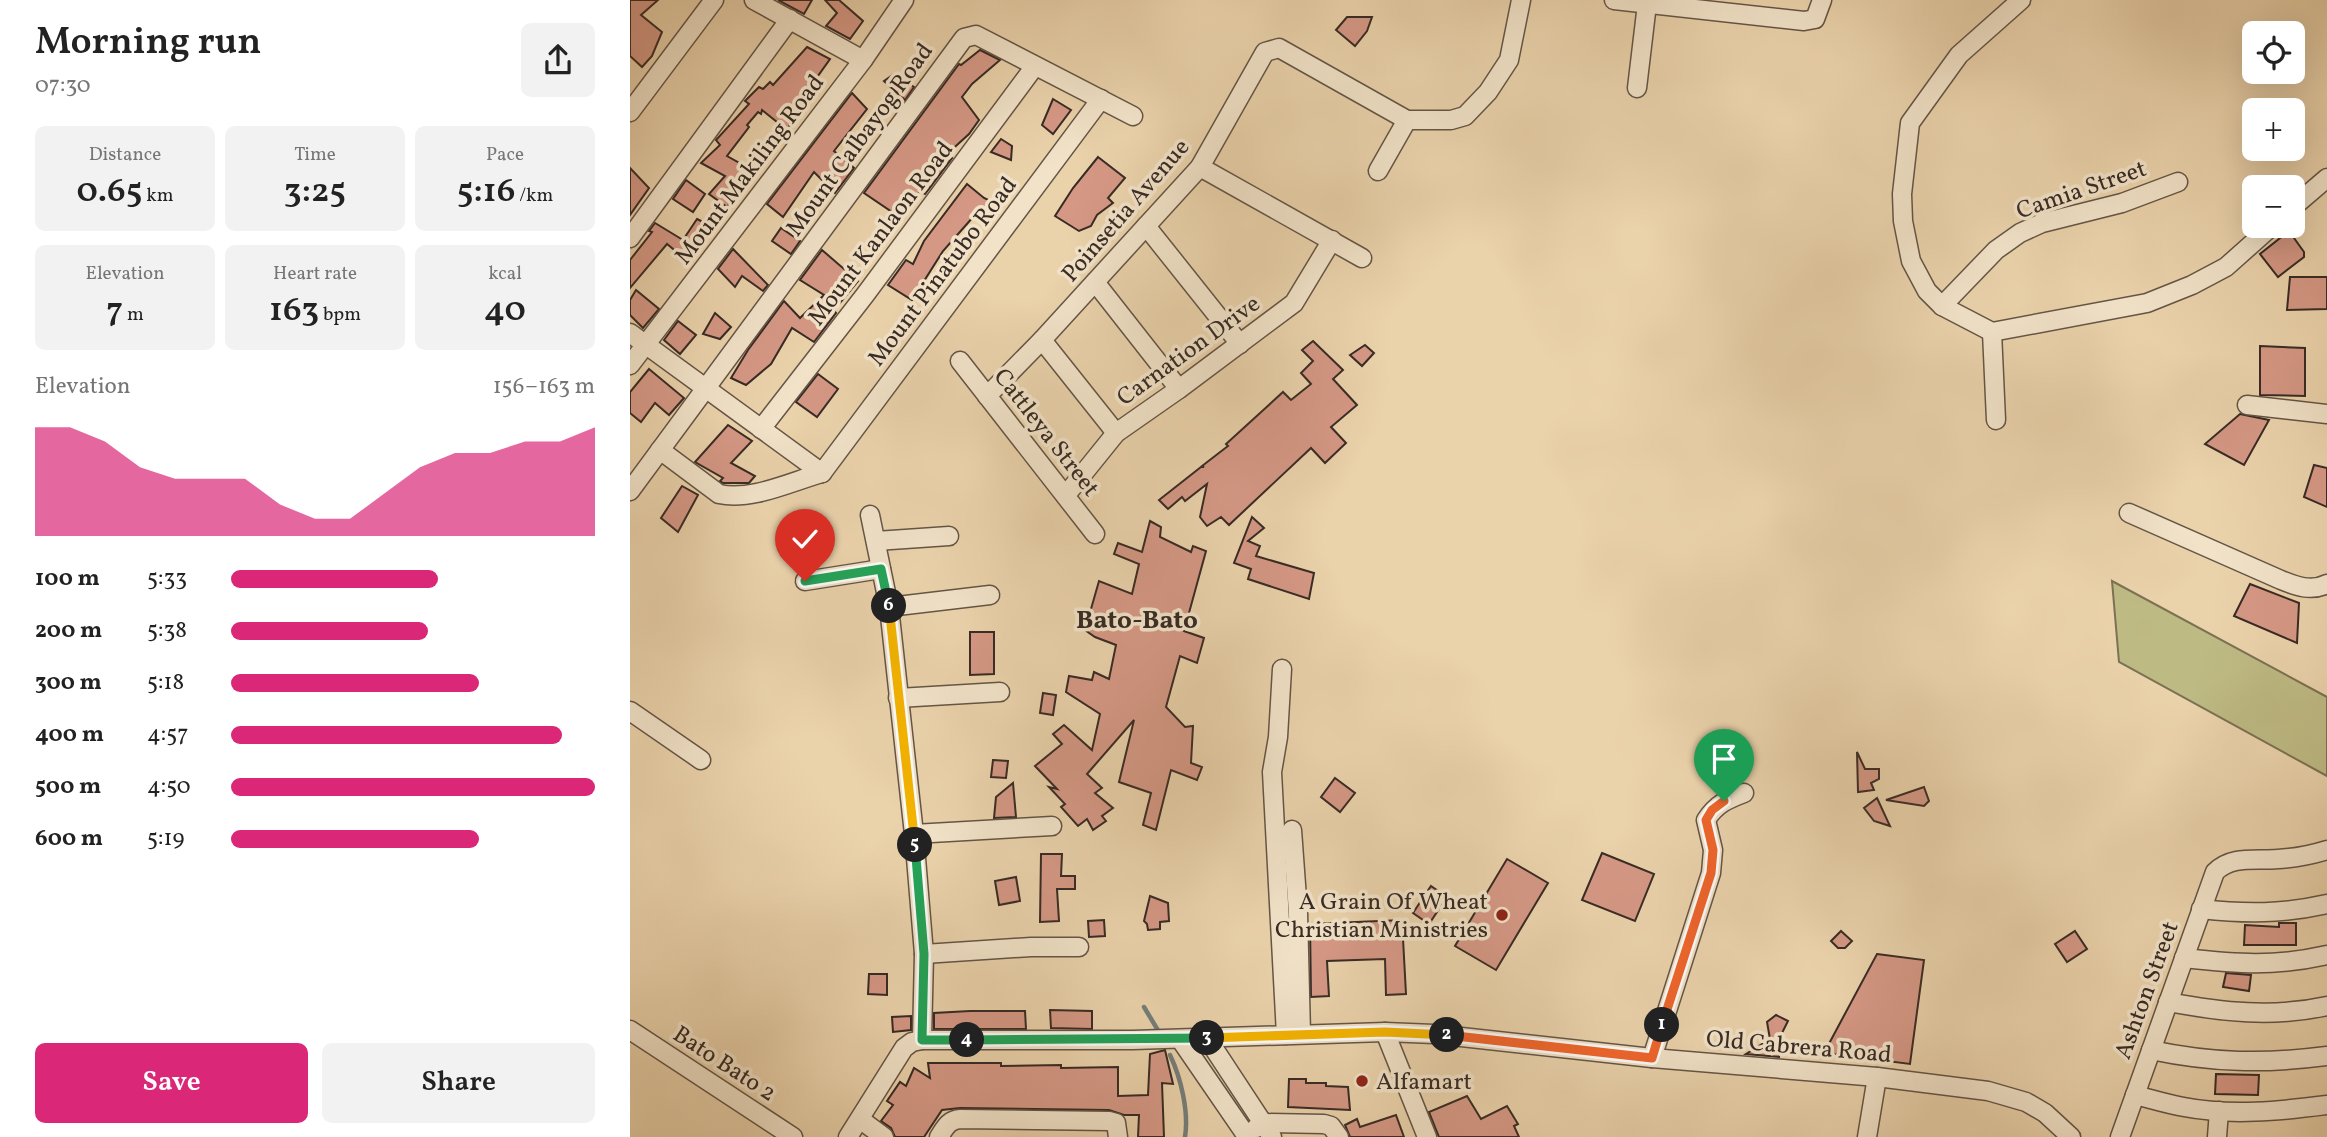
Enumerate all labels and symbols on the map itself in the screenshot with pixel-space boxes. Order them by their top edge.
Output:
street label: Mount Calbayog Road [779,36,942,244]
street label: Mount Makiling Road [668,68,833,272]
street label: Poinsetia Avenue [1055,132,1198,291]
street label: Mount Kanlaon Road [801,135,962,334]
street label: Camia Street [2012,153,2151,229]
street label: Mount Pinatubo Road [861,170,1026,374]
street label: Carnation Drive [1111,288,1268,415]
street label: Cattleya Street [984,362,1106,505]
pin [775,509,835,581]
pin: 6 [872,588,906,624]
district label: Bato-Bato [1076,603,1198,639]
pin [1694,729,1754,801]
pin: 5 [898,828,932,862]
place label: A Grain Of Wheat Christian Ministries [1275,886,1488,948]
marker: A Grain Of Wheat Christian Ministries [1494,907,1510,923]
street label: Ashton Street [2107,917,2189,1064]
pin: 1 [1644,1007,1680,1042]
street label: Bato Bato 2 [665,1018,782,1111]
pin: 2 [1430,1018,1464,1052]
pin: 3 [1190,1020,1224,1056]
pin: 4 [950,1023,984,1058]
street label: Old Cabrera Road [1705,1023,1893,1073]
place label: Alfamart [1376,1066,1472,1100]
marker: Alfamart [1354,1073,1370,1089]

